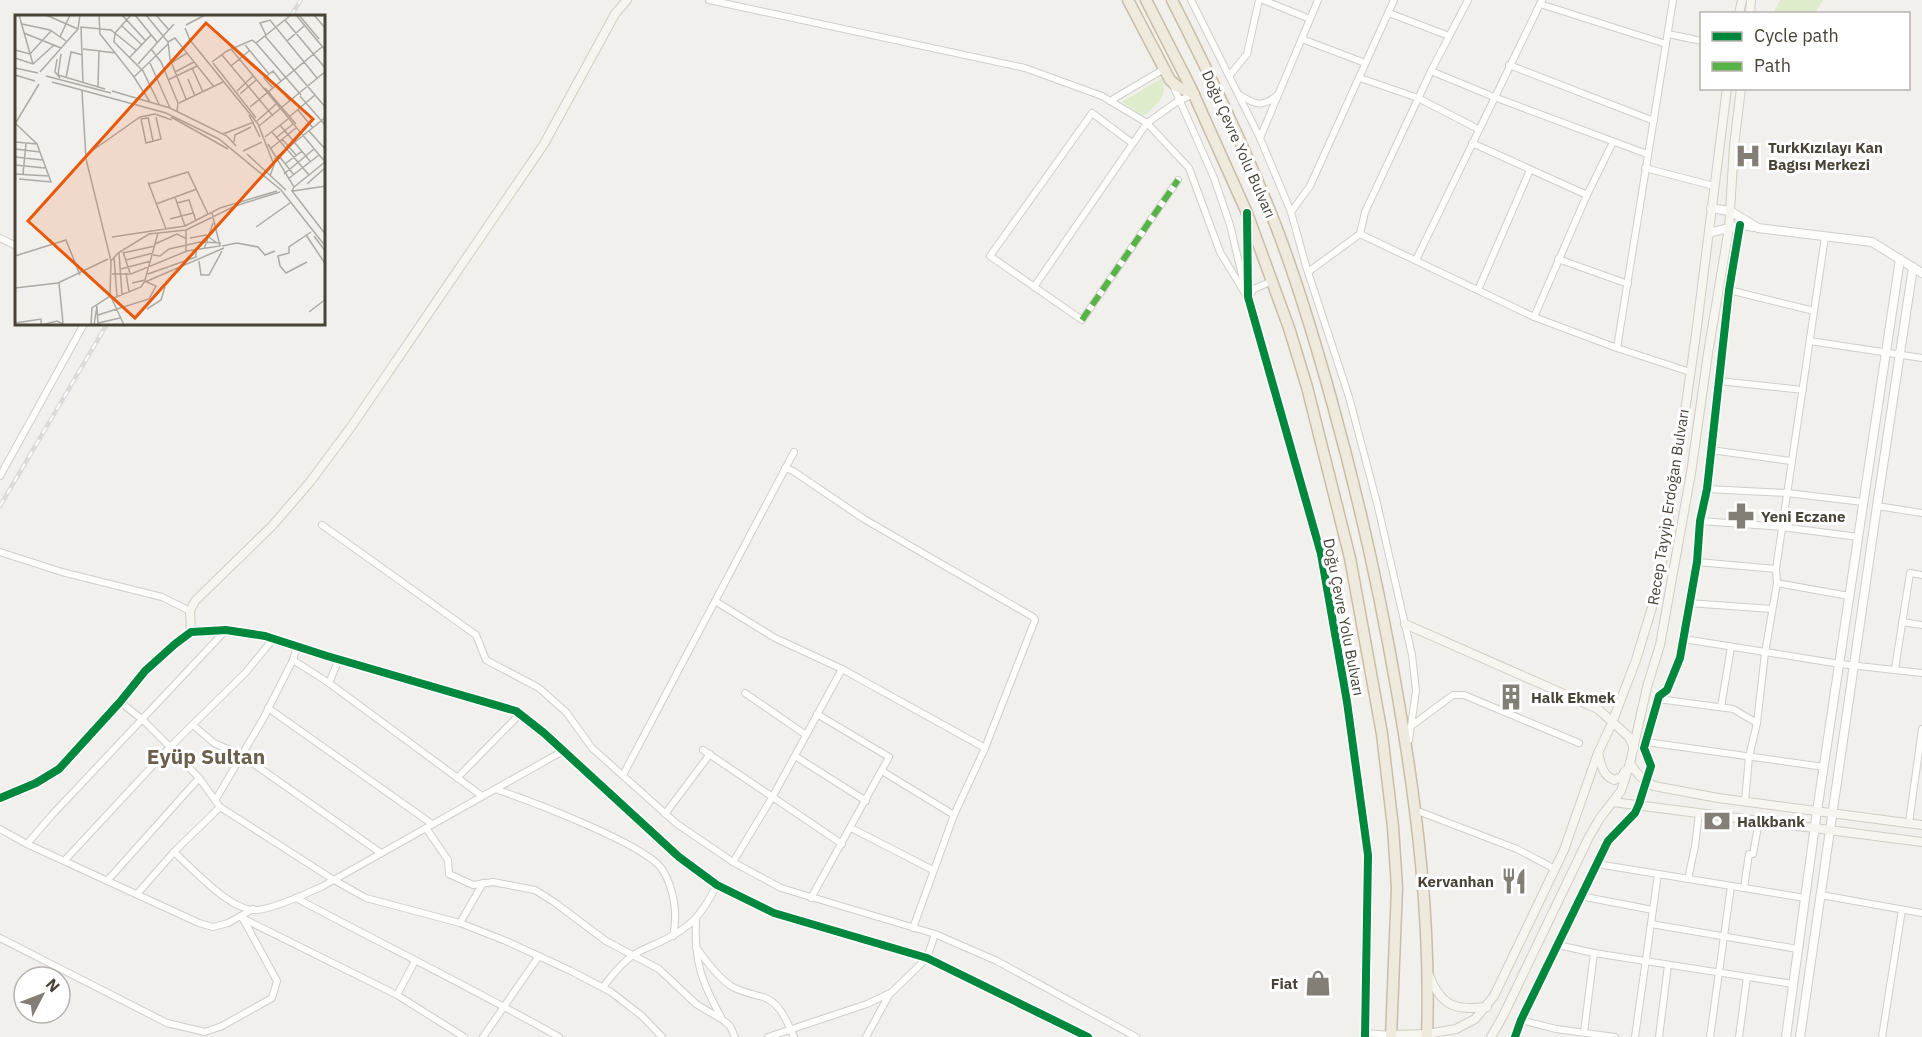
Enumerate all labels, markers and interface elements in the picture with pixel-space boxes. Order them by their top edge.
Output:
legend [1700,12,1910,90]
inset map [15,15,326,326]
text: Cycle path [1754,24,1839,47]
text: Path [1754,54,1791,77]
street label: Doğu Çevre Yolu Bulvarı [1198,67,1280,221]
place label: TurkKızılayı Kan Bagısı Merkezi [1768,138,1883,174]
hospital icon: TurkKızılayı Kan Bagısı Merkezi [1733,141,1763,171]
street label: Recep Tayyip Erdoğan Bulvarı [1643,408,1693,606]
pharmacy icon: Yeni Eczane [1726,501,1756,531]
place label: Yeni Eczane [1761,507,1845,526]
street label: Doğu Çevre Yolu Bulvarı [1319,537,1369,697]
building icon: Halk Ekmek [1496,682,1526,712]
place label: Halk Ekmek [1531,688,1616,707]
district label: Eyüp Sultan [147,742,265,770]
bank icon: Halkbank [1702,806,1732,836]
place label: Halkbank [1737,812,1805,831]
restaurant icon: Kervanhan [1499,866,1529,896]
place label: Kervanhan [1418,872,1494,891]
north arrow [12,965,72,1025]
shop icon: Fiat [1303,968,1333,998]
text: N [42,974,64,996]
place label: Fiat [1271,974,1298,993]

